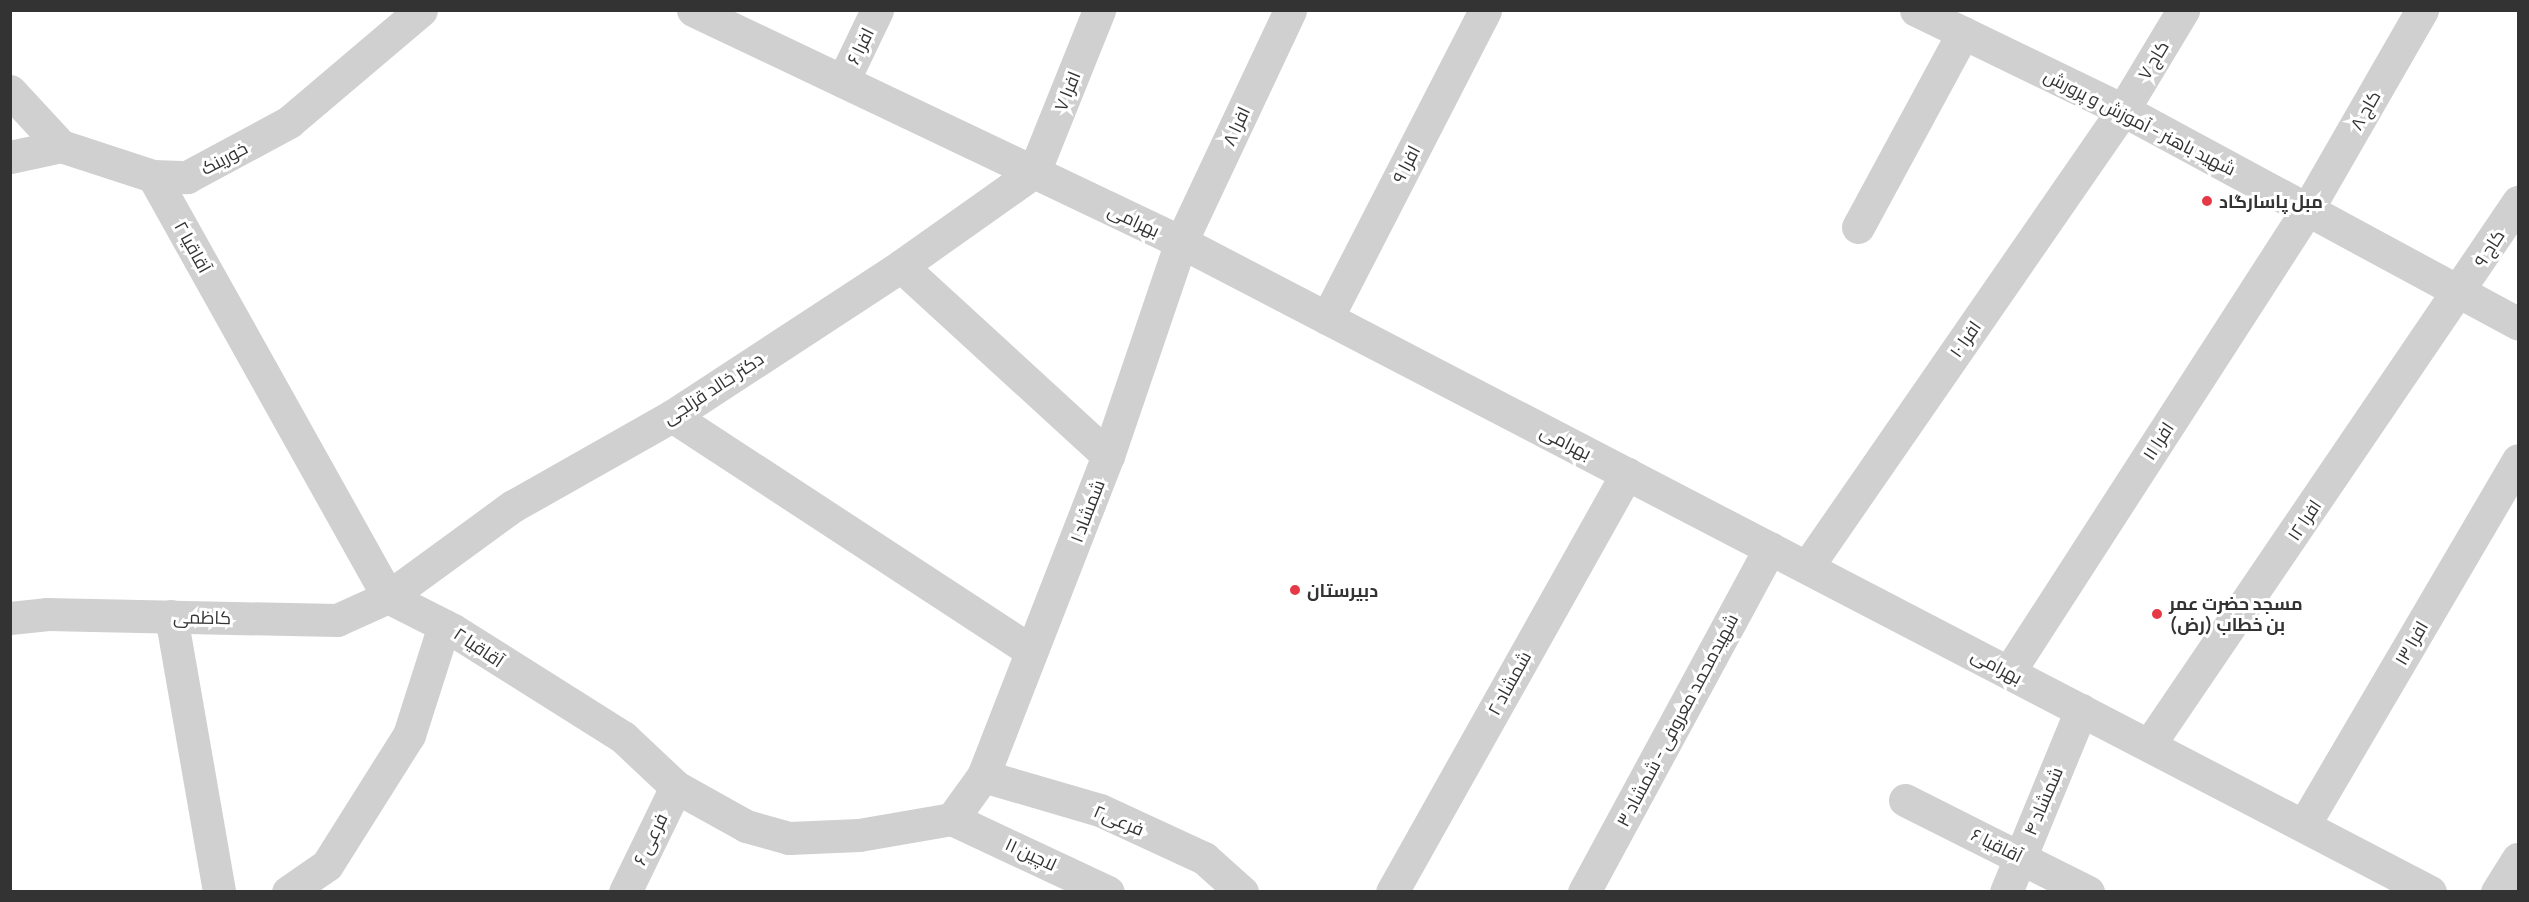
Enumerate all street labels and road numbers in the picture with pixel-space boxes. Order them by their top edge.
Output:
street label: افرا ۶ [842,24,878,68]
street label: کاج ۷ [2133,37,2173,83]
street label: شهید باهنر - آموزش و پرورش [2041,64,2239,180]
street label: افرا ۷ [1049,68,1085,114]
street label: کاج ۸ [2345,86,2385,134]
street label: افرا ۸ [1218,103,1254,149]
street label: خورینک [197,137,251,179]
street label: افرا ۹ [1388,142,1424,186]
street label: بهرامی [1105,199,1163,241]
street label: آقاقیا ۲ [170,217,216,277]
street label: کاج ۹ [2469,225,2509,271]
street label: افرا ۱۰ [1945,317,1985,361]
street label: دکتر خالد قزلجی [659,347,767,429]
street label: افرا ۱۱ [2138,418,2178,464]
street label: بهرامی [1537,420,1595,464]
street label: شمشاد ۱ [1065,476,1109,546]
street label: افرا ۱۲ [2283,495,2325,545]
street label: کاظمی [173,606,231,628]
street label: شهیدمحمد معروفی - شمشاد ۳ [1612,610,1742,830]
street label: افرا ۱۳ [2390,617,2432,669]
street label: آقاقیا ۲ [450,622,508,672]
street label: بهرامی [1968,644,2026,688]
street label: شمشاد ۲ [1483,647,1535,719]
street label: شمشاد ۴ [2019,764,2067,838]
street label: فرعی۲ [1091,800,1147,840]
street label: فرعی ۶ [628,810,672,868]
street label: آقاقیا ۶ [1968,823,2026,867]
street label: لاچین ۱۱ [1002,833,1060,875]

